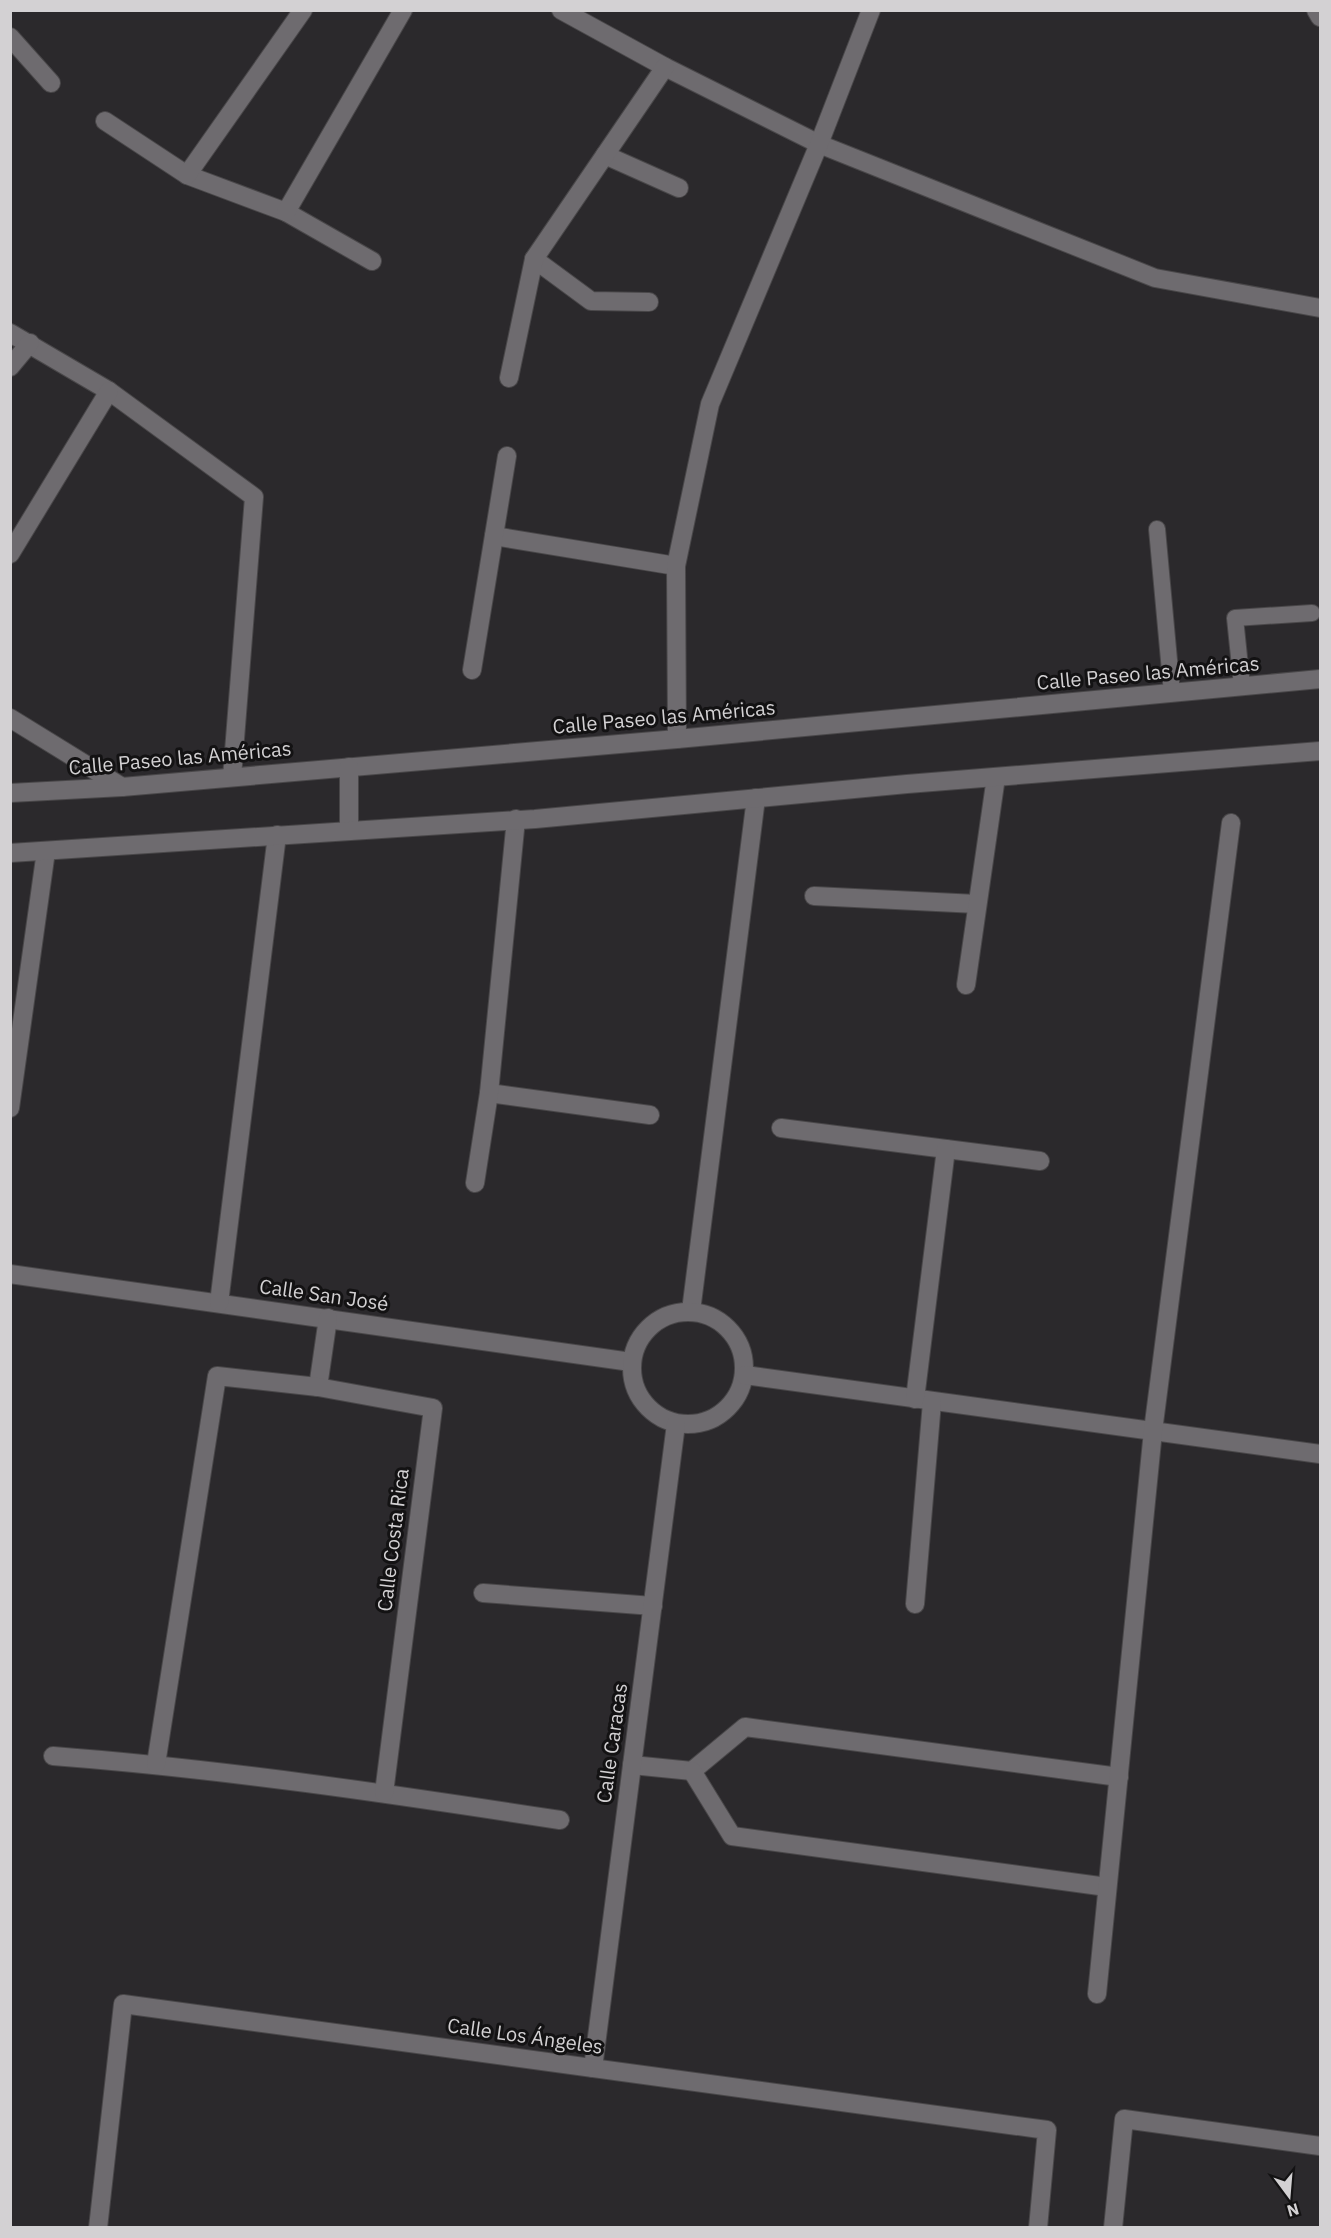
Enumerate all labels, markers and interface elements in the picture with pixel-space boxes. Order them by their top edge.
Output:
street label: Calle Paseo las Américas [1035,649,1260,696]
street label: Calle Paseo las Américas [551,693,776,740]
street label: Calle Paseo las Américas [67,734,292,781]
street label: Calle San José [258,1272,390,1317]
street label: Calle Costa Rica [370,1467,415,1613]
street label: Calle Caracas [590,1681,633,1805]
street label: Calle Los Ángeles [446,2011,605,2060]
north arrow [1259,2166,1319,2226]
text: N [1285,2199,1301,2222]

